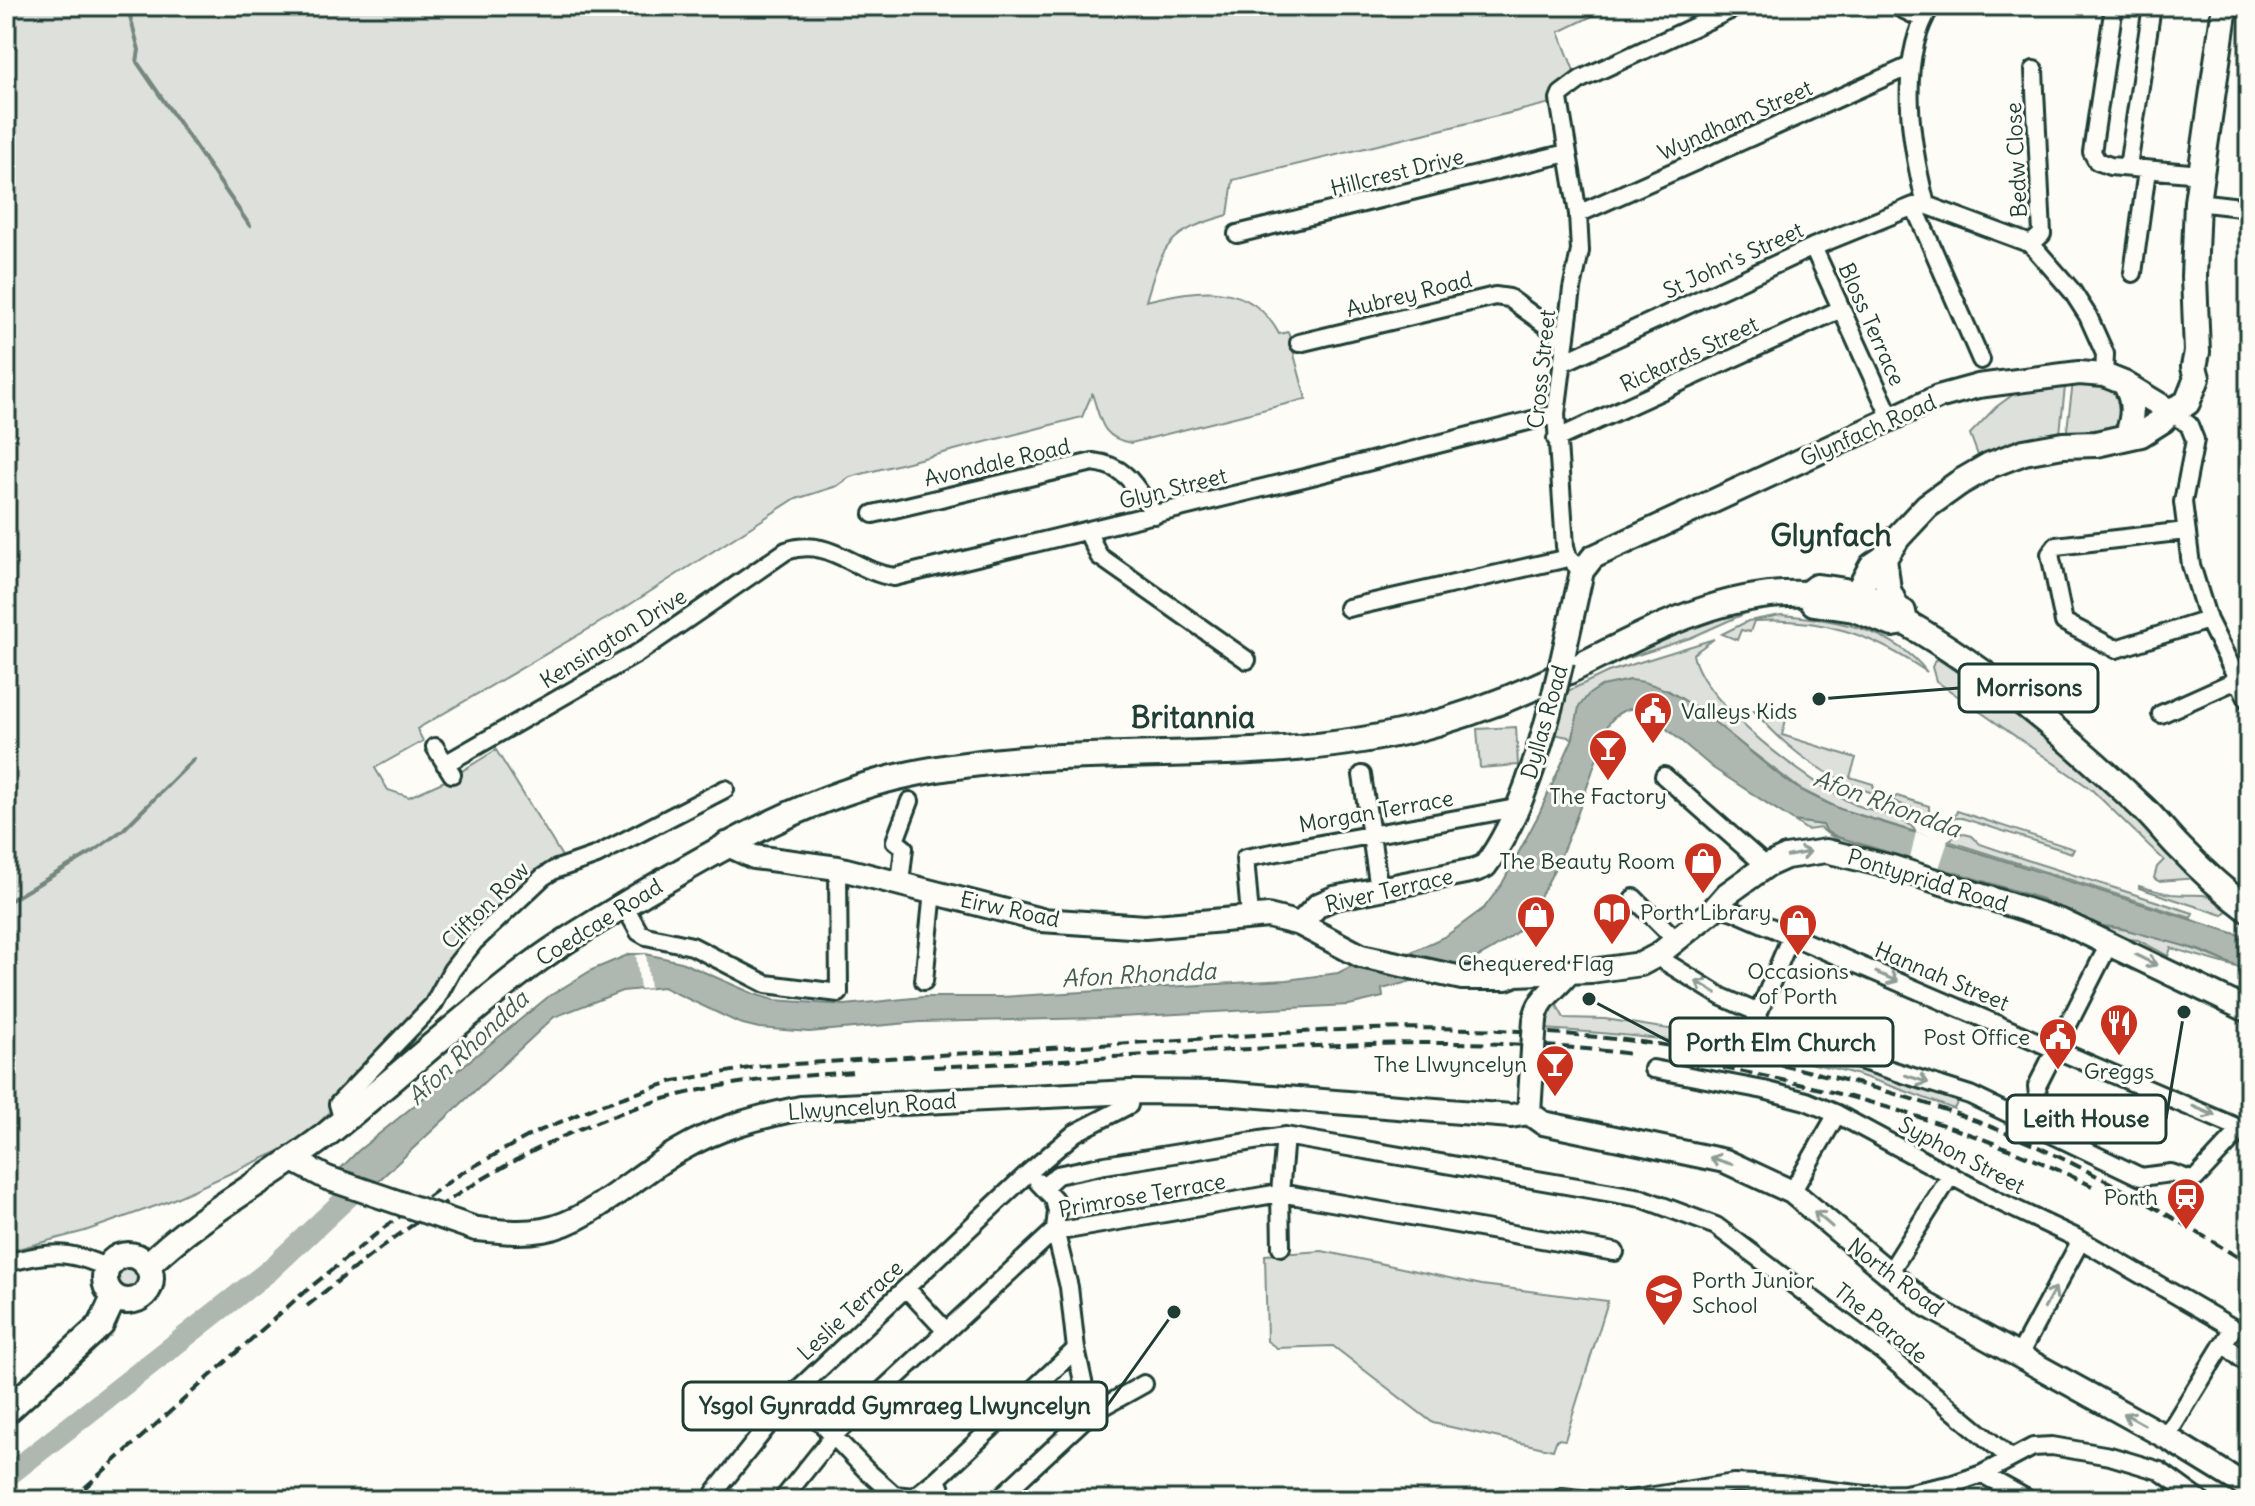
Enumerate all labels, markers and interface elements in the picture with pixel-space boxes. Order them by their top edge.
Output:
street label: Wyndham Street [1653,73,1817,167]
street label: Bedw Close [1999,102,2033,218]
street label: Hillcrest Drive [1327,142,1467,202]
street label: St John's Street [1659,215,1807,305]
street label: Bloss Terrace [1832,258,1912,390]
street label: Aubrey Road [1343,265,1475,323]
street label: Cross Street [1521,308,1561,430]
street label: Rickards Street [1615,310,1763,398]
street label: Glynfach Road [1796,387,1940,472]
street label: Avondale Road [921,432,1073,492]
street label: Glyn Street [1116,461,1230,515]
district label: Glynfach [1770,516,1892,554]
street label: Kensington Drive [535,582,691,694]
street label: Dyllas Road [1514,662,1574,782]
callout: Morrisons [1959,664,2098,712]
text: Morrisons [1976,672,2083,702]
public building icon: Valleys Kids [1632,690,1674,745]
place label: Valleys Kids [1681,697,1797,725]
district label: Britannia [1131,698,1255,736]
bar icon: The Factory [1587,727,1629,782]
water label: Afon Rhondda [1810,763,1966,844]
place label: The Factory [1549,782,1667,810]
street label: Morgan Terrace [1297,784,1455,838]
shop icon: The Beauty Room [1682,840,1724,895]
street label: Pontypridd Road [1844,842,2012,918]
one-way arrow [1785,846,1811,861]
place label: The Beauty Room [1499,847,1675,875]
street label: Clifton Row [435,855,535,955]
street label: River Terrace [1322,862,1456,918]
street label: Coedcae Road [531,872,667,972]
street label: Eirw Road [958,885,1062,933]
library icon: Porth Library [1591,891,1633,946]
shop icon: Chequered Flag [1515,894,1557,949]
place label: Porth Library [1640,898,1771,926]
shop icon: Occasions of Porth [1777,902,1819,957]
street label: Hannah Street [1871,935,2013,1017]
place label: Chequered Flag [1458,949,1614,977]
one-way arrow [2134,954,2157,969]
water label: Afon Rhondda [1061,955,1218,993]
place label: Occasions of Porth [1747,957,1849,1010]
one-way arrow [1875,970,1899,985]
one-way arrow [1695,979,1718,995]
water label: Afon Rhondda [401,983,535,1111]
restaurant icon: Greggs [2098,1002,2140,1057]
public building icon: Post Office [2037,1016,2079,1071]
callout: Porth Elm Church [1670,1018,1893,1066]
place label: Post Office [1923,1023,2030,1051]
text: Porth Elm Church [1686,1027,1876,1057]
bar icon: The Llwyncelyn [1534,1043,1576,1098]
place label: The Llwyncelyn [1373,1050,1527,1078]
place label: Greggs [2084,1057,2154,1085]
one-way arrow [1905,1072,1930,1087]
street label: Llwyncelyn Road [787,1086,957,1126]
callout: Leith House [2007,1095,2166,1143]
text: Leith House [2023,1103,2149,1133]
one-way arrow [2191,1105,2216,1120]
street label: Syphon Street [1894,1110,2030,1200]
one-way arrow [1708,1153,1734,1168]
street label: Primrose Terrace [1056,1167,1228,1223]
station icon: Porth [2165,1176,2207,1231]
place label: Porth [2104,1183,2158,1211]
one-way arrow [1813,1210,1833,1228]
street label: North Road [1842,1232,1950,1322]
street label: Leslie Terrace [791,1254,909,1366]
place label: Porth Junior School [1692,1266,1814,1319]
school or university icon: Porth Junior School [1643,1272,1685,1327]
street label: The Parade [1828,1277,1934,1369]
one-way arrow [2042,1286,2058,1310]
callout: Ysgol Gynradd Gymraeg Llwyncelyn [683,1382,1107,1430]
text: Ysgol Gynradd Gymraeg Llwyncelyn [698,1390,1091,1420]
one-way arrow [2123,1411,2147,1426]

